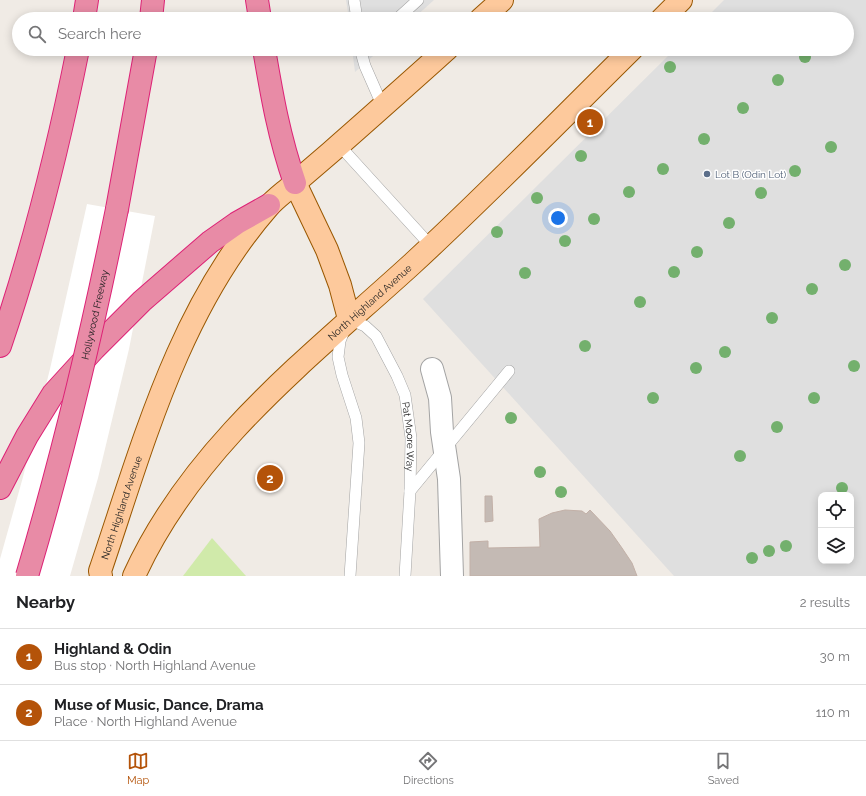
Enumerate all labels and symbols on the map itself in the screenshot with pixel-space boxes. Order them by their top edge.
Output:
pin: 1 [577,107,603,137]
marker: Lot B (Odin Lot) [702,169,712,179]
place label: Lot B (Odin Lot) [715,169,786,180]
your location [548,208,568,228]
street label: North Highland Avenue [326,262,414,343]
street label: Hollywood Freeway [79,268,110,361]
street label: Pat Moore Way [400,401,416,472]
street label: North Highland Avenue [99,455,144,561]
pin: 2 [257,463,283,493]

